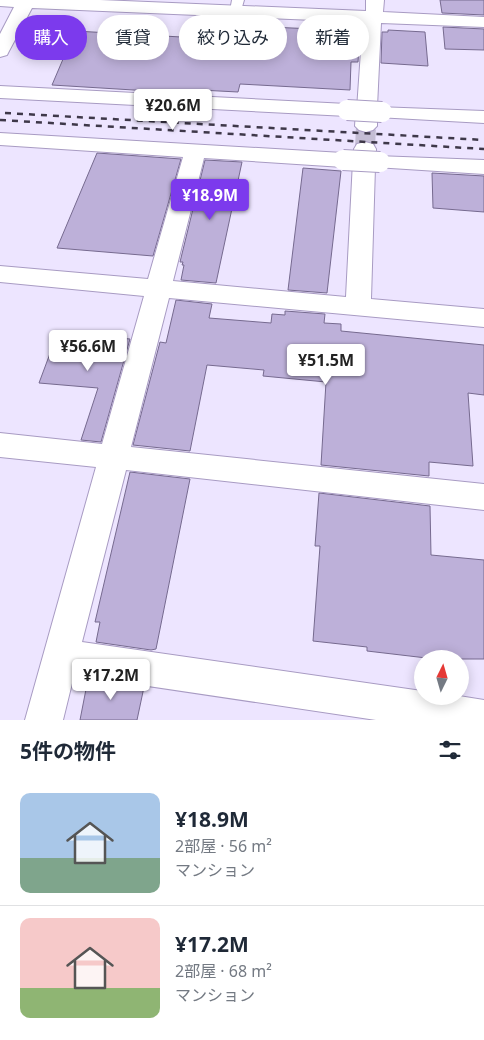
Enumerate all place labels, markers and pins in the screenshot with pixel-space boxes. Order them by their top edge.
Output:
pin: ¥20.6M [132,88,214,131]
pin: ¥18.9M [169,178,251,221]
pin: ¥56.6M [47,330,129,372]
pin: ¥51.5M [285,344,367,386]
pin: ¥17.2M [70,658,152,701]

